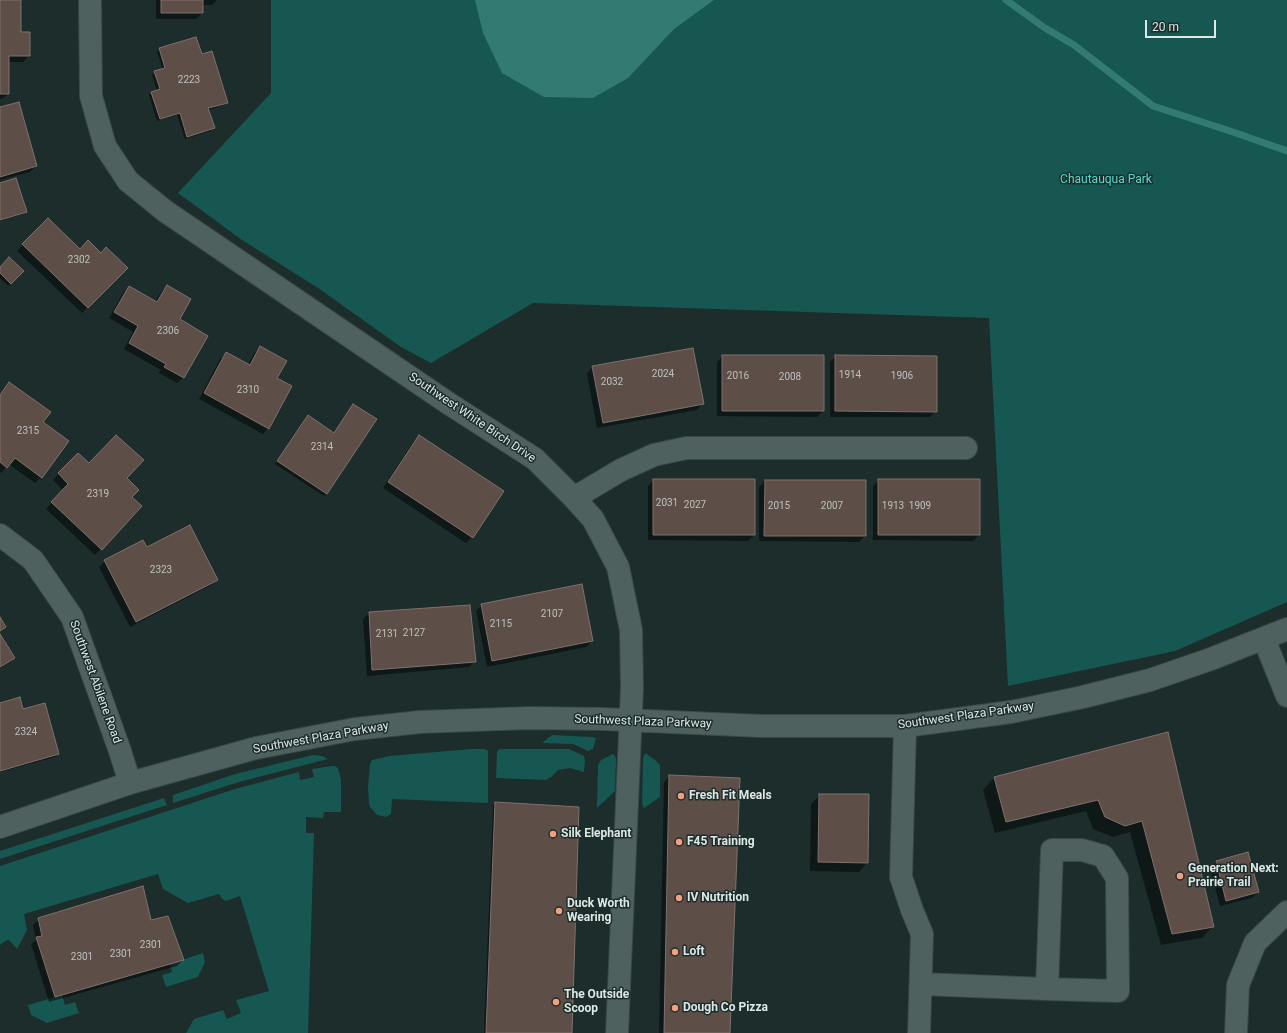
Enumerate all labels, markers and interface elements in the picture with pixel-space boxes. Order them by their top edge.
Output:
scale bar [1147,12,1218,38]
text: 20 m [1152,20,1179,34]
house number: 2223 [178,74,200,86]
park label: Chautauqua Park [1060,173,1152,187]
house number: 2302 [68,254,90,266]
house number: 2306 [157,325,179,337]
house number: 2024 [652,368,674,380]
house number: 1914 [839,369,861,381]
street label: Southwest White Birch Drive [406,370,538,466]
house number: 2016 [727,370,749,382]
house number: 1906 [891,370,913,382]
house number: 2008 [779,371,801,383]
house number: 2032 [601,376,623,388]
house number: 2310 [237,384,259,396]
house number: 2315 [17,425,39,437]
house number: 2314 [311,441,333,453]
house number: 2319 [87,488,109,500]
house number: 2031 [656,497,678,509]
house number: 2027 [684,499,706,511]
house number: 2015 [768,500,790,512]
house number: 2007 [821,500,843,512]
house number: 1913 [882,500,904,512]
house number: 1909 [909,500,931,512]
house number: 2323 [150,564,172,576]
house number: 2107 [541,608,563,620]
house number: 2115 [490,618,512,630]
street label: Southwest Abilene Road [66,619,124,745]
house number: 2127 [403,627,425,639]
house number: 2131 [376,628,398,640]
street label: Southwest Plaza Parkway [897,699,1035,733]
street label: Southwest Plaza Parkway [574,712,712,732]
street label: Southwest Plaza Parkway [252,719,390,757]
house number: 2324 [15,726,37,738]
place label: Fresh Fit Meals [689,789,772,803]
marker: Fresh Fit Meals [676,791,686,801]
place label: Silk Elephant [561,827,631,841]
marker: Silk Elephant [548,829,558,839]
place label: F45 Training [687,835,755,849]
marker: F45 Training [674,837,684,847]
place label: Generation Next: Prairie Trail [1188,862,1279,890]
marker: Generation Next: Prairie Trail [1175,871,1185,881]
place label: IV Nutrition [687,891,749,905]
marker: IV Nutrition [674,893,684,903]
place label: Duck Worth Wearing [567,897,630,925]
marker: Duck Worth Wearing [554,906,564,916]
house number: 2301 [140,939,162,951]
place label: Loft [683,945,705,959]
marker: Loft [670,947,680,957]
house number: 2301 [110,948,132,960]
house number: 2301 [71,951,93,963]
place label: The Outside Scoop [564,988,629,1016]
marker: The Outside Scoop [551,997,561,1007]
place label: Dough Co Pizza [683,1001,768,1015]
marker: Dough Co Pizza [670,1003,680,1013]

